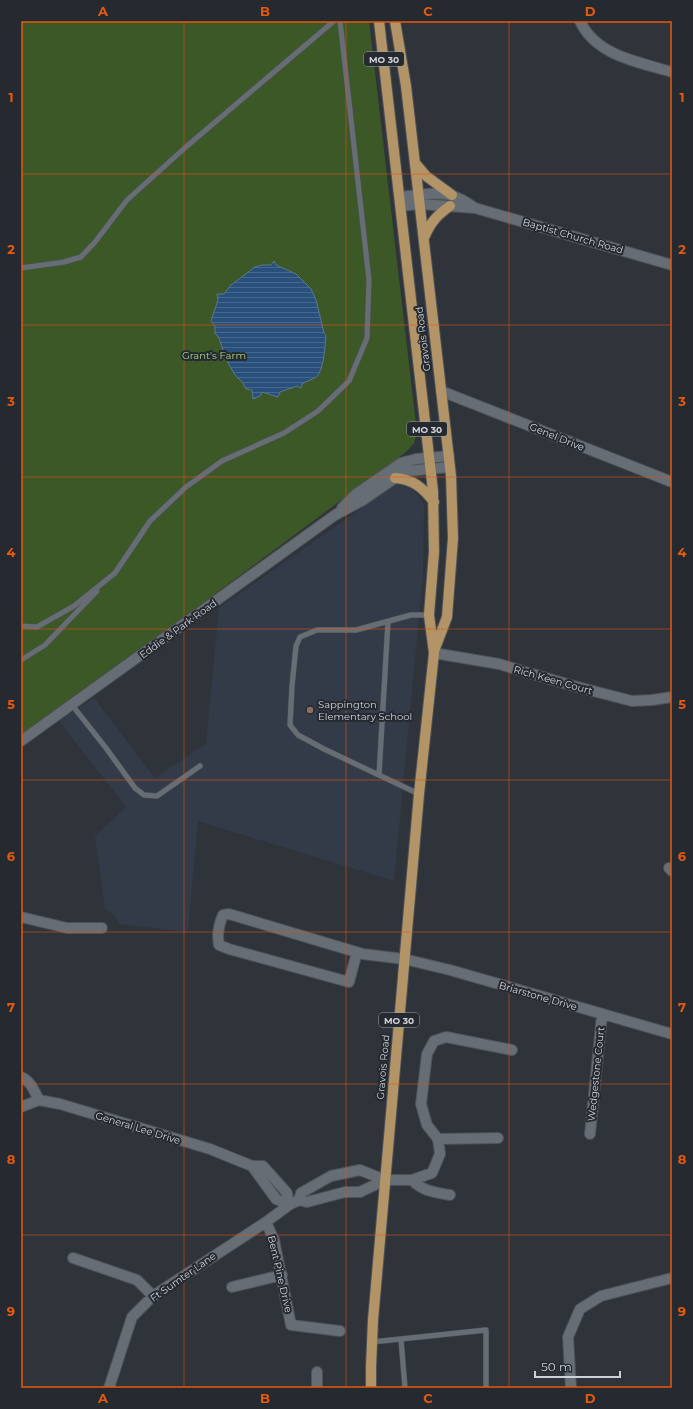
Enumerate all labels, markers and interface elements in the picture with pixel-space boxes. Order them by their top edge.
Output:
text: A [97,3,109,19]
text: B [260,3,270,19]
text: C [423,3,433,19]
text: D [585,3,596,19]
road number: MO 30 [364,52,404,66]
text: 1 [8,89,14,105]
text: 1 [679,89,685,105]
street label: Baptist Church Road [521,215,625,257]
text: 2 [7,241,15,257]
text: 2 [678,241,686,257]
street label: Gravois Road [413,306,433,372]
park label: Grant's Farm [182,349,246,362]
text: 3 [6,393,15,409]
text: 3 [677,393,686,409]
street label: Genel Drive [528,420,586,454]
road number: MO 30 [407,422,447,436]
text: 4 [7,544,16,560]
text: 4 [678,544,687,560]
street label: Eddie & Park Road [137,597,219,661]
street label: Rich Keen Court [512,663,594,697]
text: 5 [7,696,15,712]
text: 5 [678,696,686,712]
place label: Sappington Elementary School [318,698,412,723]
marker: Sappington Elementary School [305,705,315,715]
text: 6 [7,848,16,864]
text: 6 [678,848,687,864]
street label: Briarstone Drive [497,979,579,1013]
text: 7 [7,999,15,1015]
text: 7 [678,999,686,1015]
road number: MO 30 [379,1013,419,1027]
street label: Wedgestone Court [585,1026,607,1122]
street label: Gravois Road [374,1034,392,1100]
street label: General Lee Drive [94,1109,182,1147]
text: 8 [7,1151,16,1167]
text: 8 [678,1151,687,1167]
street label: Bent Pine Drive [265,1234,295,1314]
street label: Ft Sumter Lane [147,1249,219,1305]
text: 9 [7,1303,15,1319]
text: 9 [678,1303,686,1319]
scale bar [535,1353,620,1379]
text: 50 m [541,1359,572,1374]
text: A [97,1390,109,1406]
text: B [260,1390,270,1406]
text: C [423,1390,433,1406]
text: D [585,1390,596,1406]

